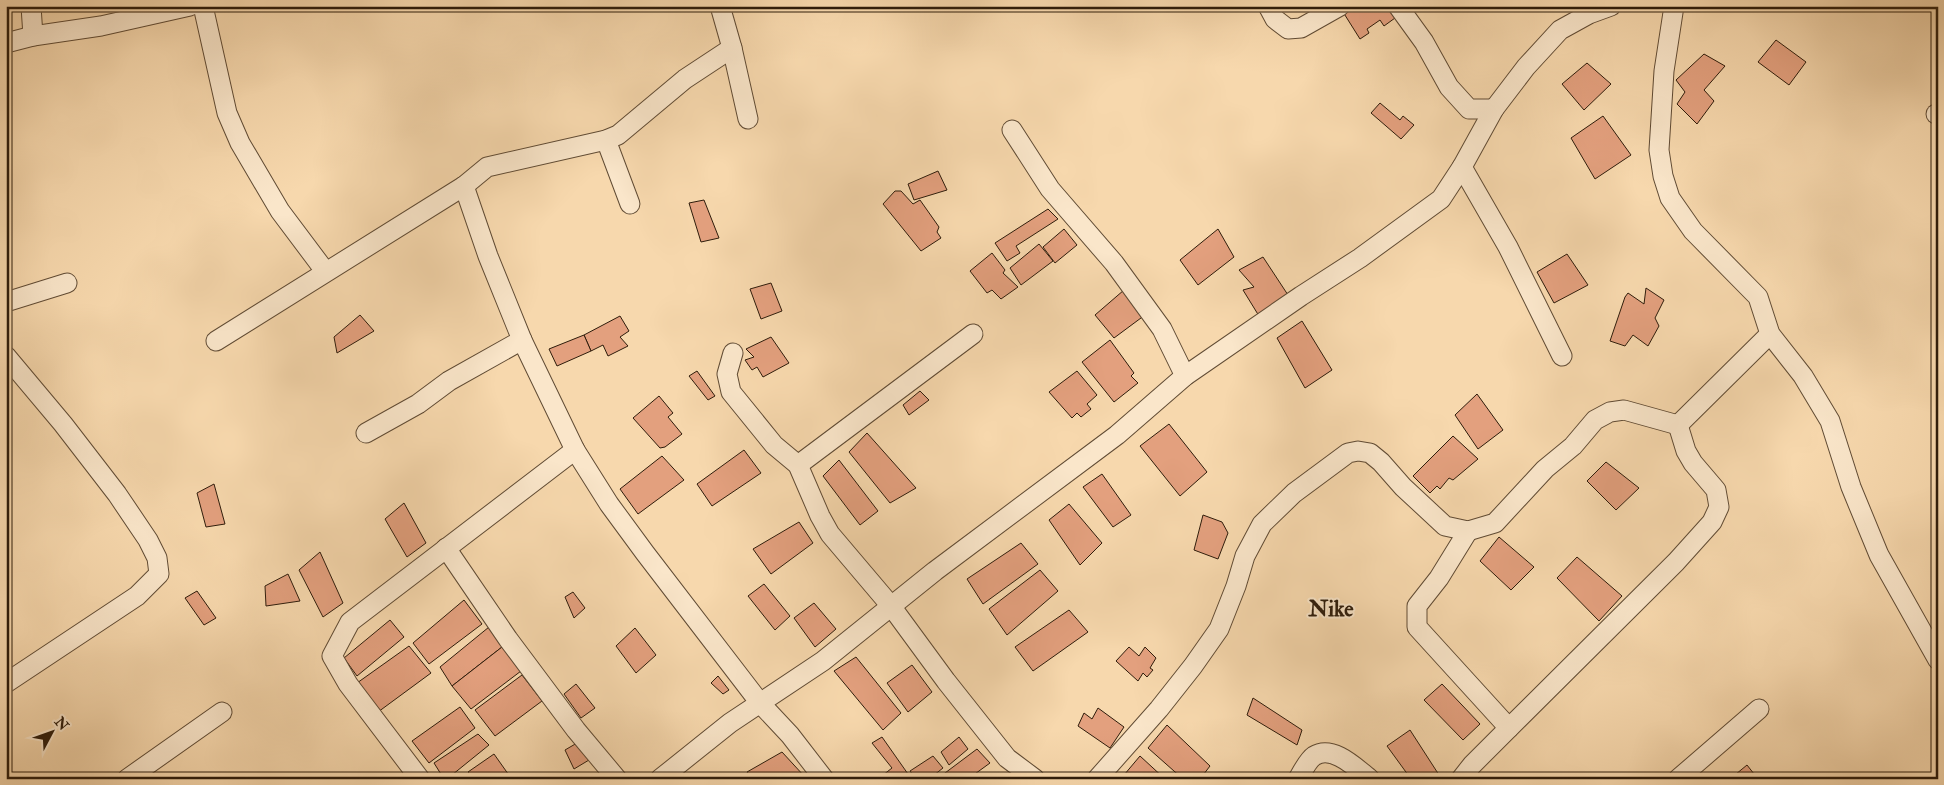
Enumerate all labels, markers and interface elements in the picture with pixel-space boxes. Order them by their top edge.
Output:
district label: Nike [1308,595,1354,623]
north arrow [28,708,78,758]
text: N [50,713,72,734]

